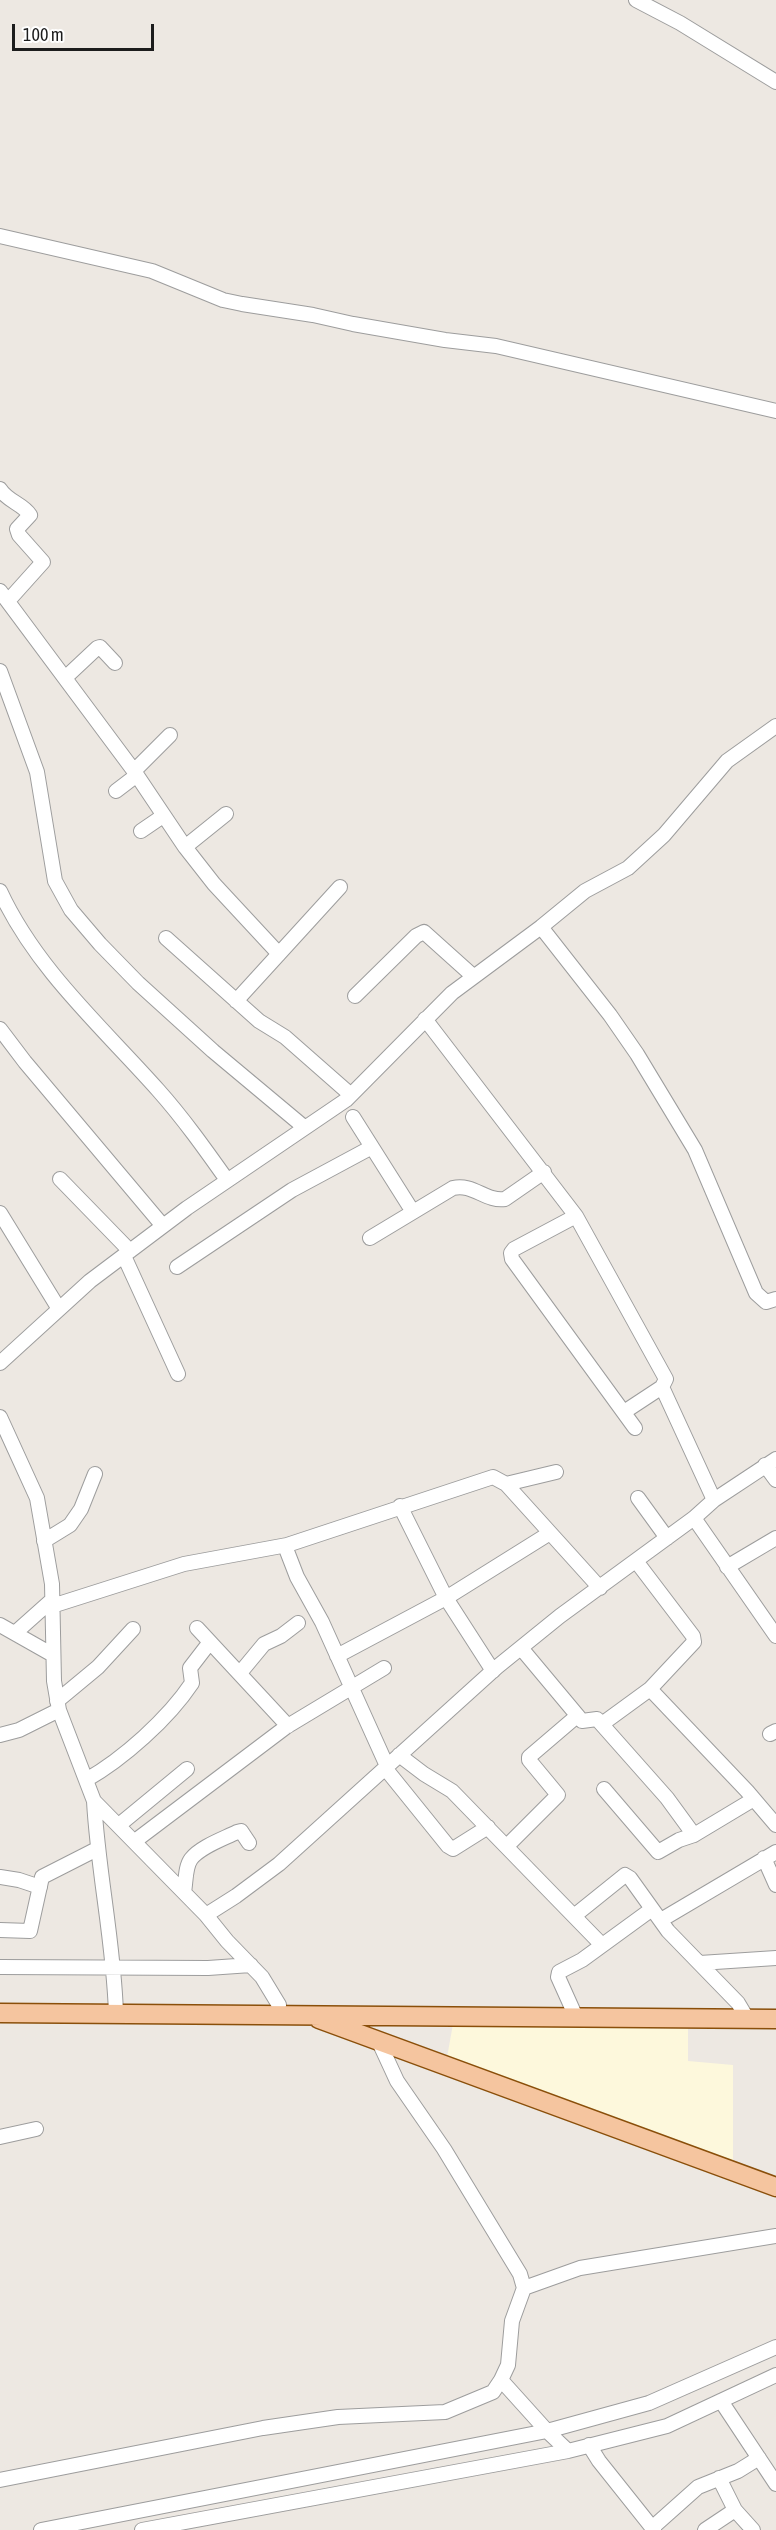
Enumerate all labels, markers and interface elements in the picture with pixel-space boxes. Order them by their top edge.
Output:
scale bar [15,12,158,50]
text: 100 m [23,24,64,45]

